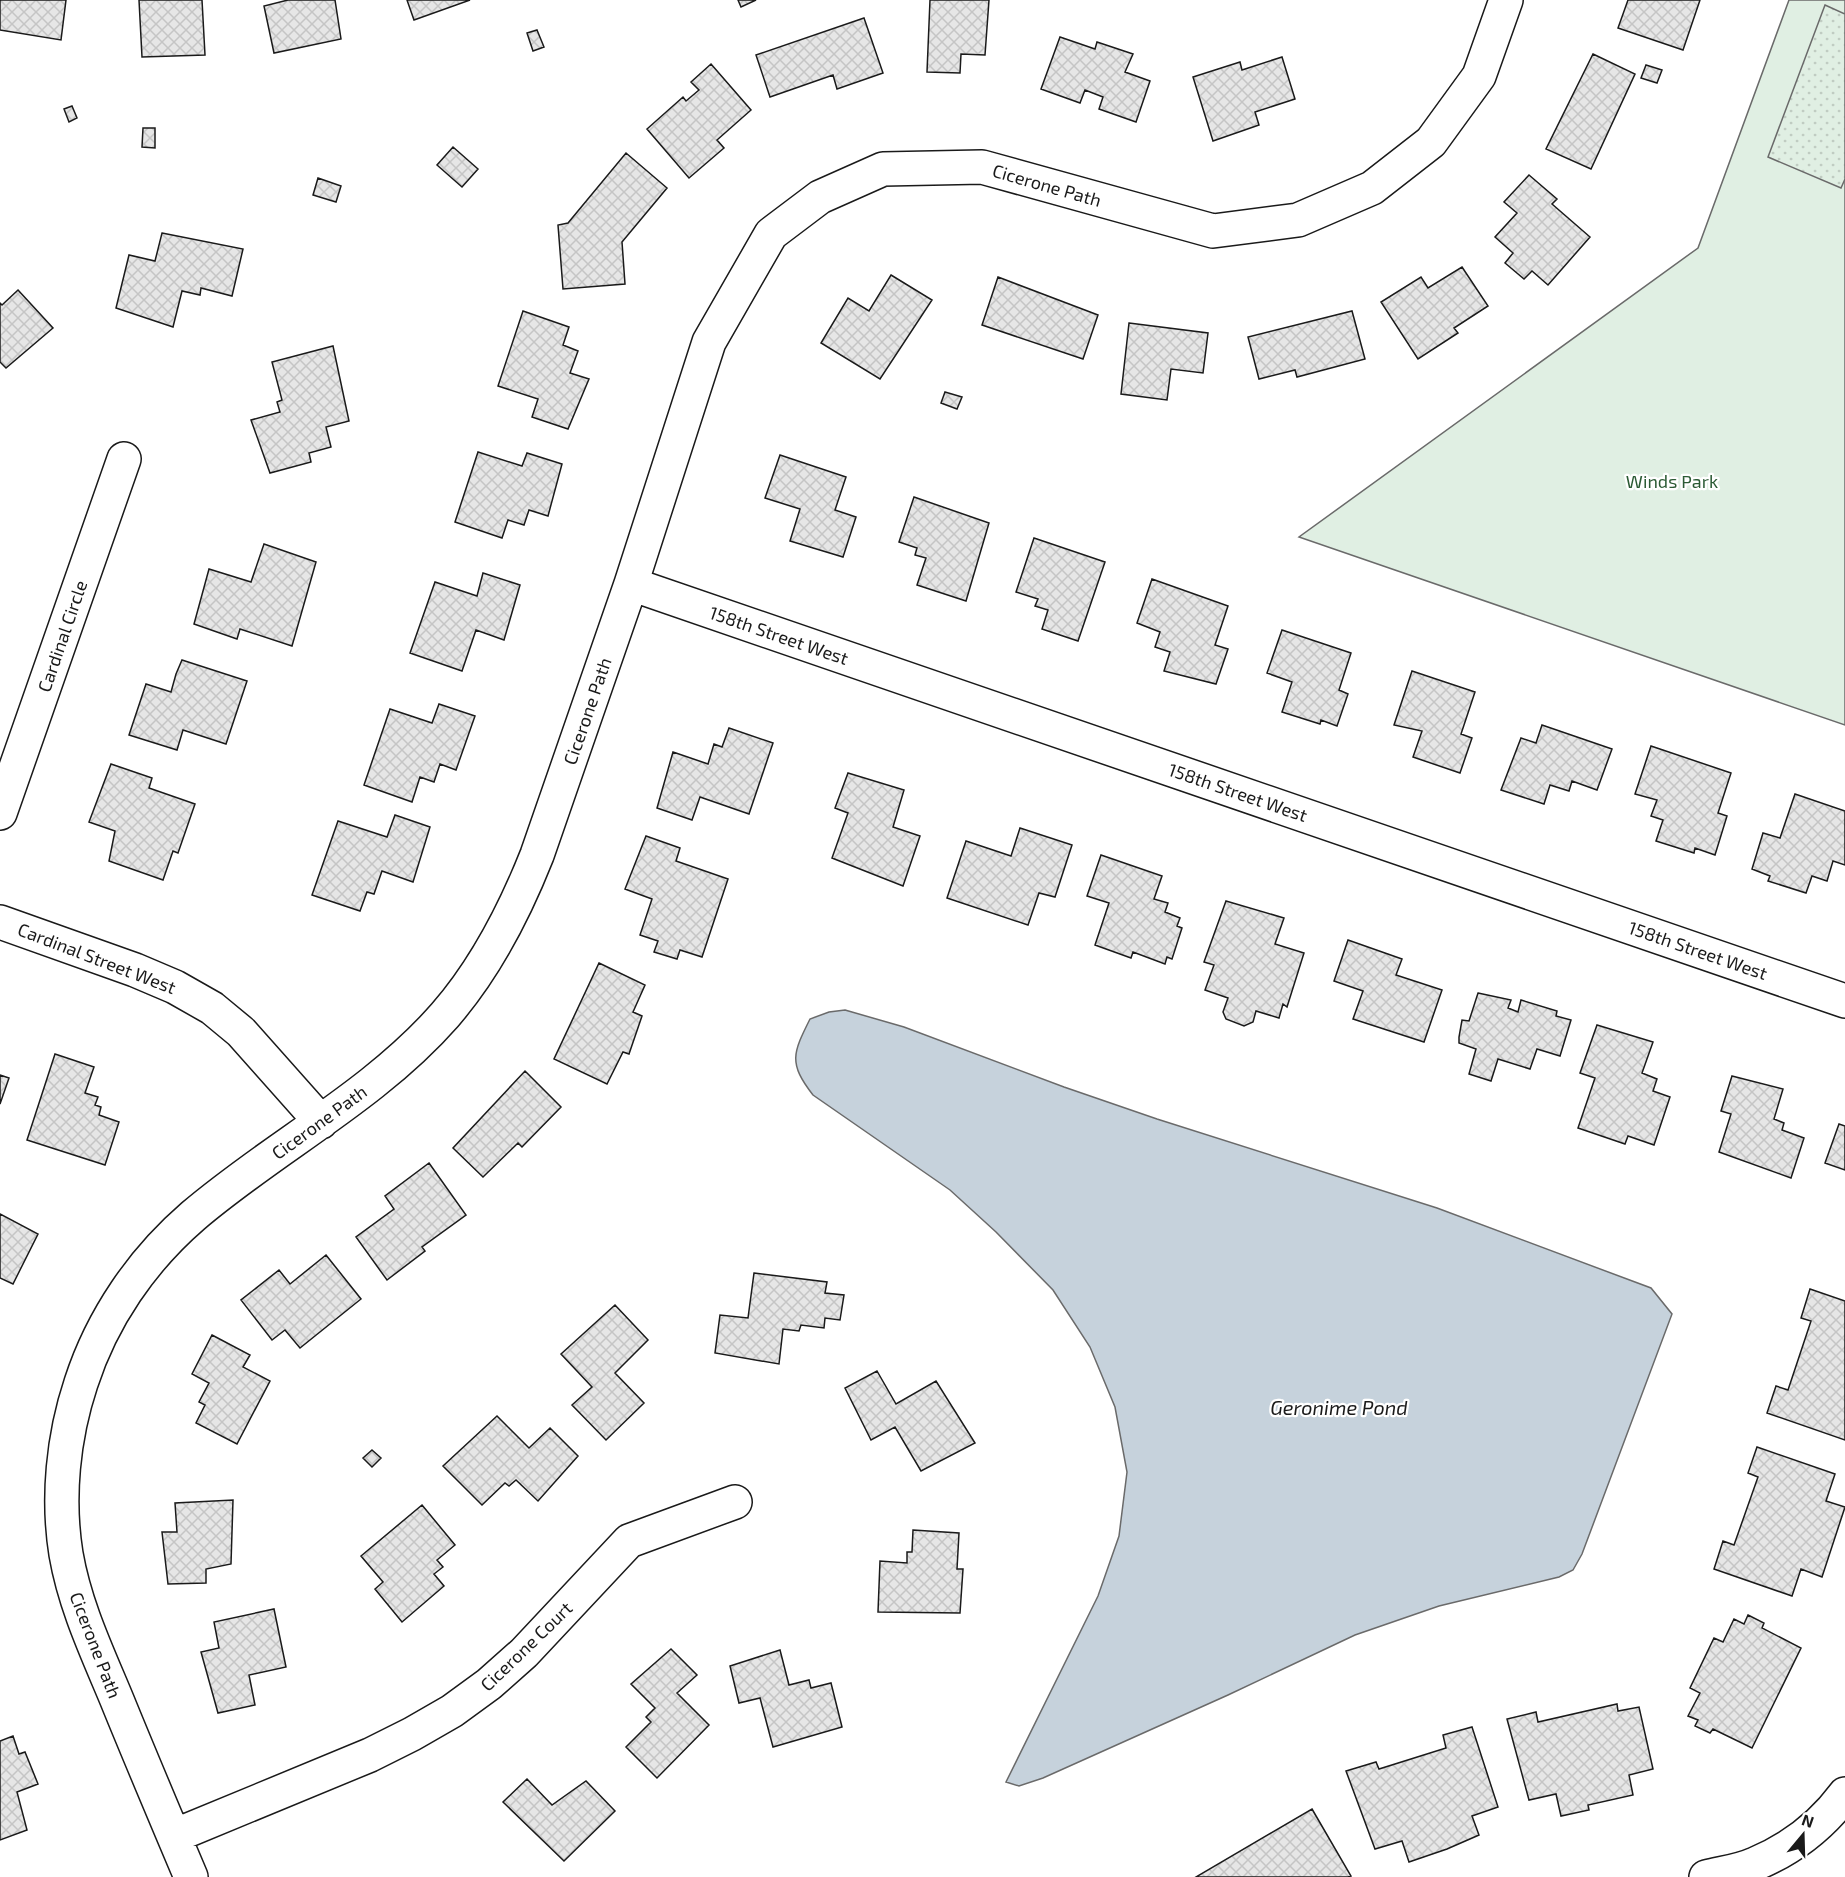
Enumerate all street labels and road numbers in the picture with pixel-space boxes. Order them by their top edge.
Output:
street label: Cicerone Path [990,159,1104,211]
street label: Cardinal Circle [33,577,91,695]
street label: 158th Street West [707,601,851,669]
street label: Cicerone Path [558,654,616,768]
street label: 158th Street West [1166,758,1310,826]
street label: 158th Street West [1626,916,1770,984]
street label: Cardinal Street West [15,918,179,998]
street label: Cicerone Path [267,1080,371,1164]
street label: Cicerone Path [66,1589,126,1701]
street label: Cicerone Court [475,1597,577,1695]

